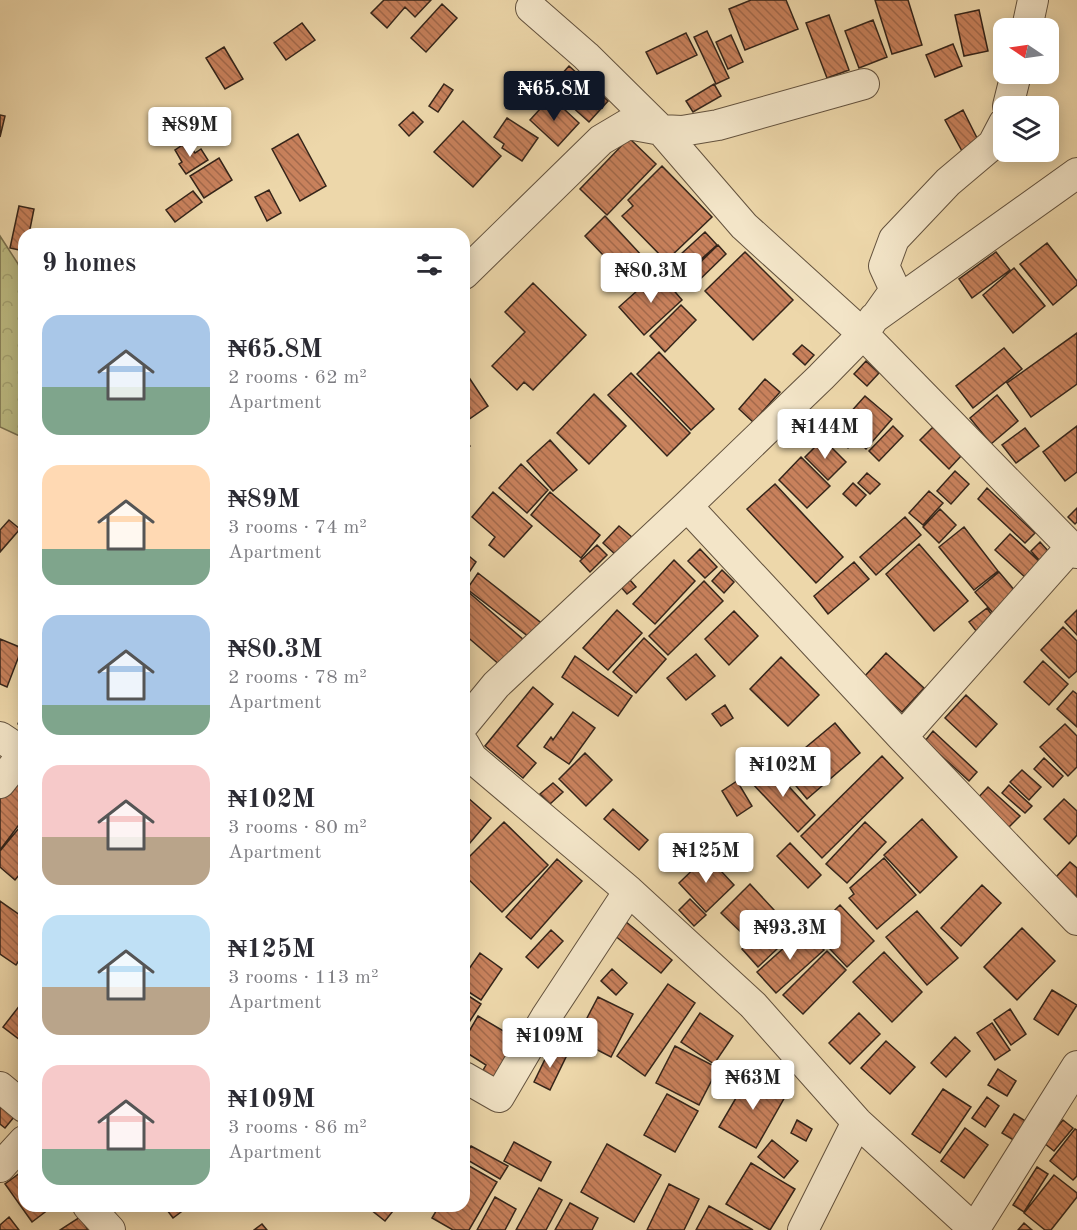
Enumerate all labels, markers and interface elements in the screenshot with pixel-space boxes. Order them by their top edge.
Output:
north arrow [993,18,1059,84]
map controls [993,18,1059,162]
pin: ₦65.8M [505,71,603,122]
text: ₦65.8M [518,80,590,100]
button: layers [993,96,1059,162]
pin: ₦89M [154,107,226,158]
text: ₦89M [162,116,218,136]
icon: filters [413,248,446,281]
text: 9 homes [42,251,136,277]
pin: ₦80.3M [602,253,700,304]
text: ₦80.3M [615,262,687,282]
text: ₦65.8M [228,337,322,363]
icon: home [90,339,162,411]
text: 2 rooms · 62 m² [228,368,367,388]
text: Apartment [228,393,322,413]
pin: ₦144M [783,409,867,460]
text: ₦144M [791,418,859,438]
text: ₦89M [228,487,300,513]
icon: home [90,489,162,561]
text: 3 rooms · 74 m² [228,518,367,538]
text: Apartment [228,543,322,563]
text: ₦80.3M [228,637,322,663]
icon: home [90,639,162,711]
text: 2 rooms · 78 m² [228,668,367,688]
text: Apartment [228,693,322,713]
pin: ₦102M [741,747,825,798]
text: ₦102M [749,756,817,776]
text: ₦102M [228,787,315,813]
icon: home [90,789,162,861]
text: 3 rooms · 80 m² [228,818,367,838]
pin: ₦125M [664,833,748,884]
text: ₦125M [672,842,740,862]
text: Apartment [228,843,322,863]
pin: ₦93.3M [741,910,839,961]
text: ₦93.3M [754,919,826,939]
text: ₦125M [228,937,315,963]
icon: home [90,939,162,1011]
text: 3 rooms · 113 m² [228,968,378,988]
text: Apartment [228,993,322,1013]
pin: ₦109M [508,1018,592,1069]
text: ₦109M [516,1027,584,1047]
pin: ₦63M [717,1060,789,1111]
text: ₦63M [725,1069,781,1089]
text: ₦109M [228,1087,315,1113]
icon: home [90,1089,162,1161]
text: 3 rooms · 86 m² [228,1118,367,1138]
text: Apartment [228,1143,322,1163]

